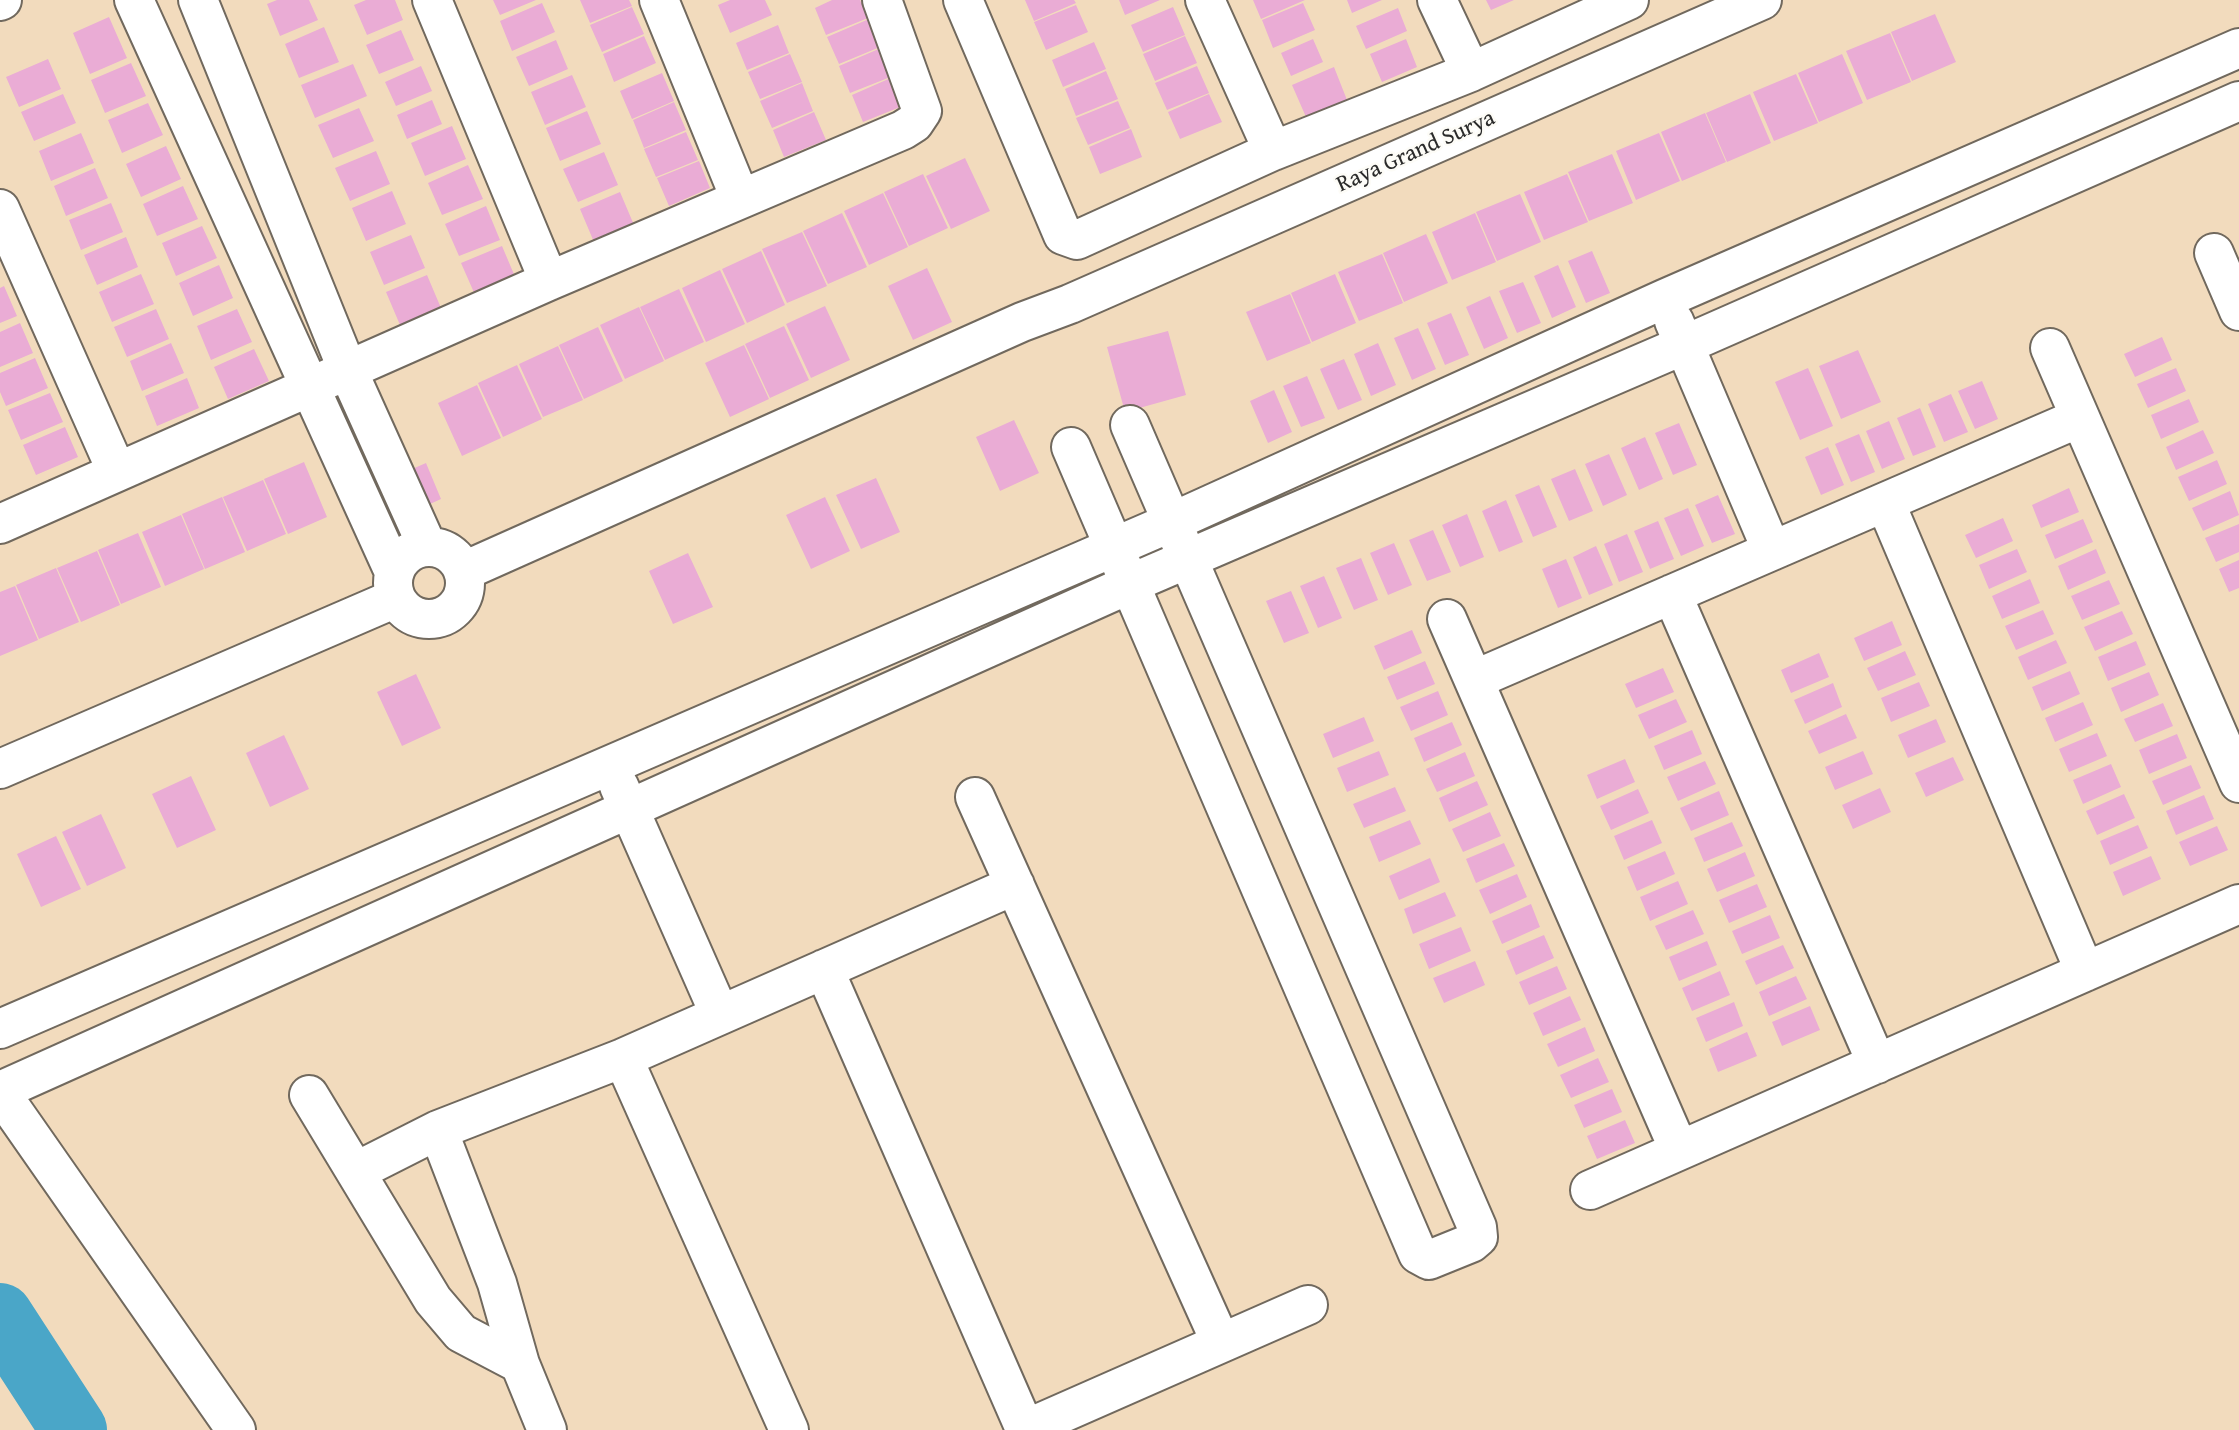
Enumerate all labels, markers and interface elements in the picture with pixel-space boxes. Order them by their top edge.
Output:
street label: Raya Grand Surya [1333,105,1499,199]

